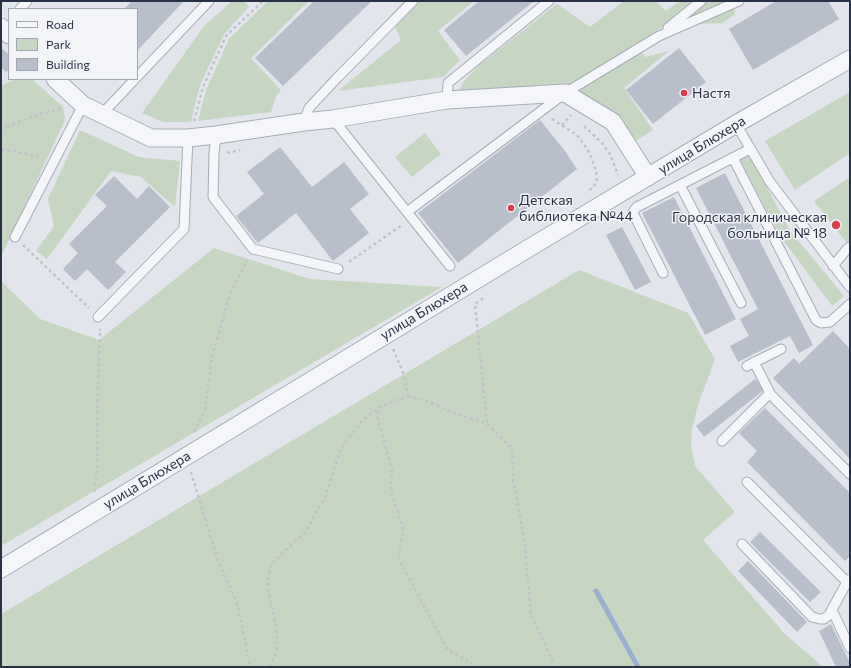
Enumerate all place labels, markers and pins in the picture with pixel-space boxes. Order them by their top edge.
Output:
place label: Настя [692,85,731,101]
marker: Настя [679,88,689,98]
place label: Детская библиотека №44 [519,192,633,224]
marker: Детская библиотека №44 [506,203,516,213]
place label: Городская клиническая больница № 18 [672,209,827,242]
marker: Городская клиническая больница № 18 [830,219,842,231]

